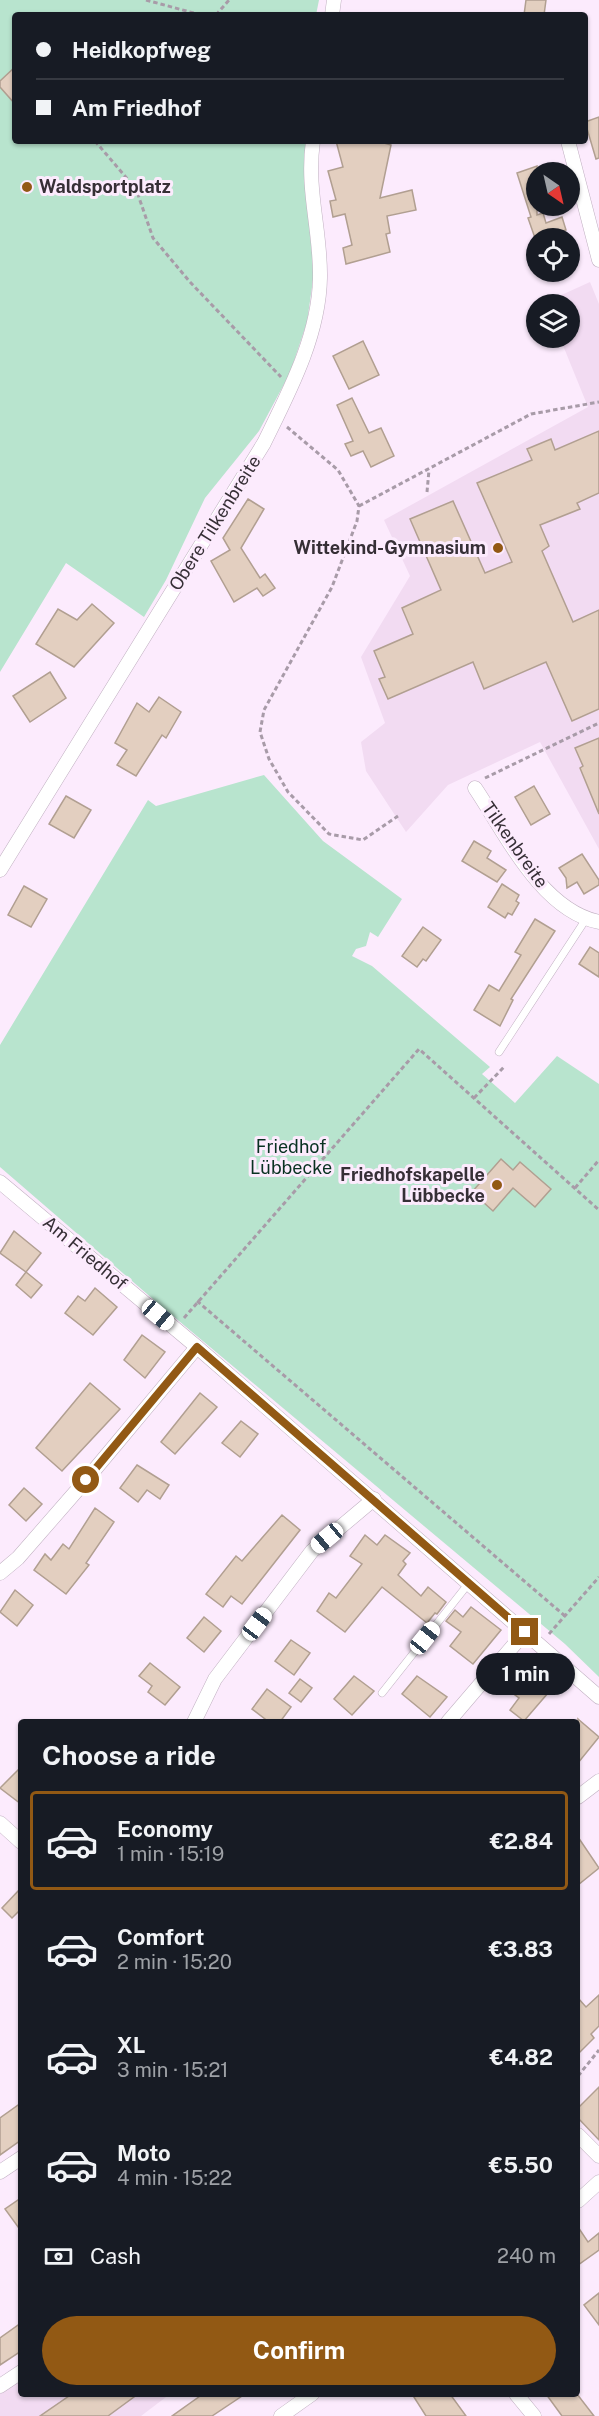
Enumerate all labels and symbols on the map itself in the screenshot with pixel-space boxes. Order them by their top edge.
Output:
north arrow [526,162,580,216]
place label: Waldsportplatz [39,176,171,197]
marker: Waldsportplatz [20,180,34,194]
street label: Obere Tilkenbreite [164,451,265,594]
place label: Wittekind-Gymnasium [293,537,486,558]
marker: Wittekind-Gymnasium [491,541,505,555]
street label: Tilkenbreite [478,798,553,892]
park label: Friedhof Lübbecke [250,1136,332,1178]
place label: Friedhofskapelle Lübbecke [340,1164,485,1206]
marker: Friedhofskapelle Lübbecke [490,1178,504,1192]
street label: Am Friedhof [39,1211,132,1294]
car [138,1297,178,1333]
route start [72,1466,99,1493]
car [307,1520,347,1556]
car [239,1604,275,1644]
car [407,1618,443,1658]
route end [511,1618,538,1645]
callout: 1 min [476,1653,574,1695]

